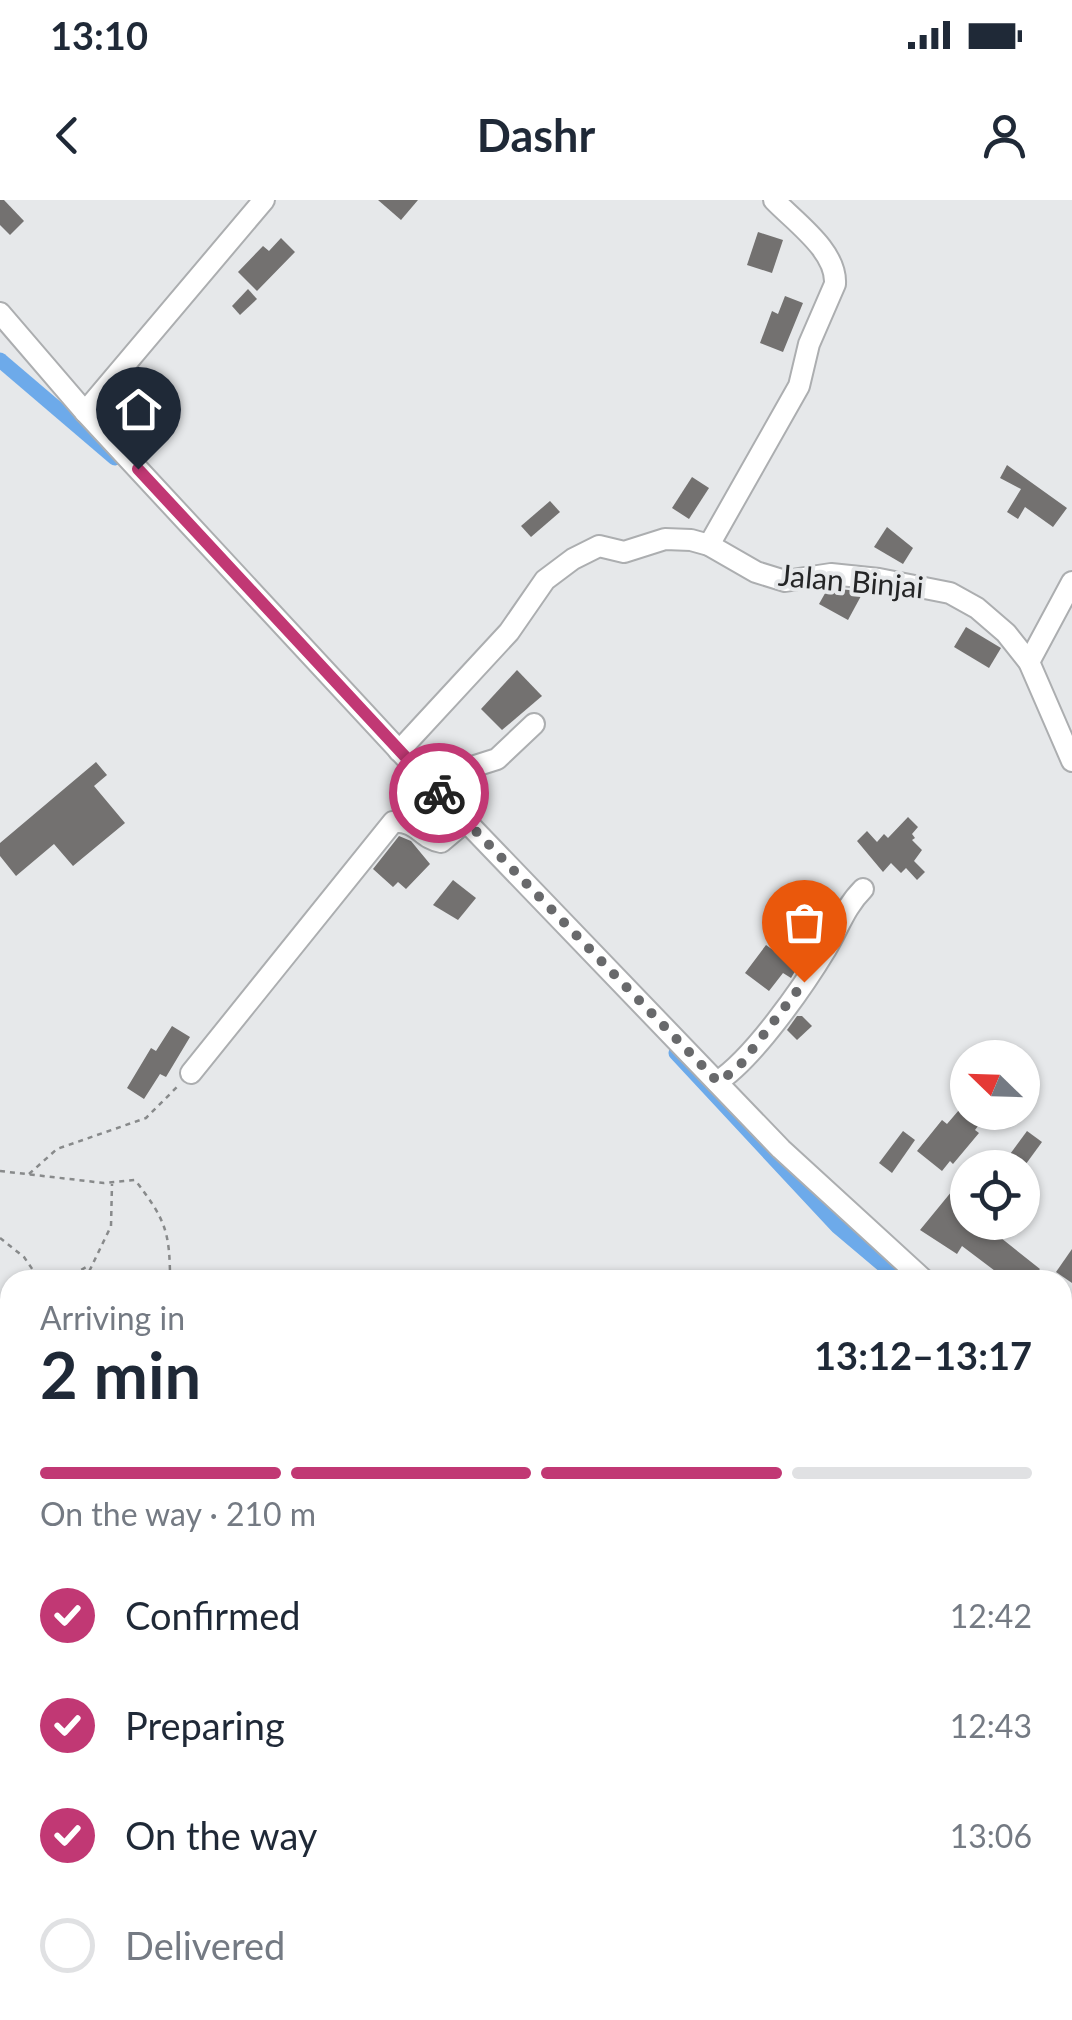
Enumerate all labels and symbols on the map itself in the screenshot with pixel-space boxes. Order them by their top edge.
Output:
pin [96,367,181,470]
street label: Jalan Binjai [777,556,925,604]
courier [389,743,489,843]
pin [762,880,847,983]
north arrow [950,1040,1040,1130]

